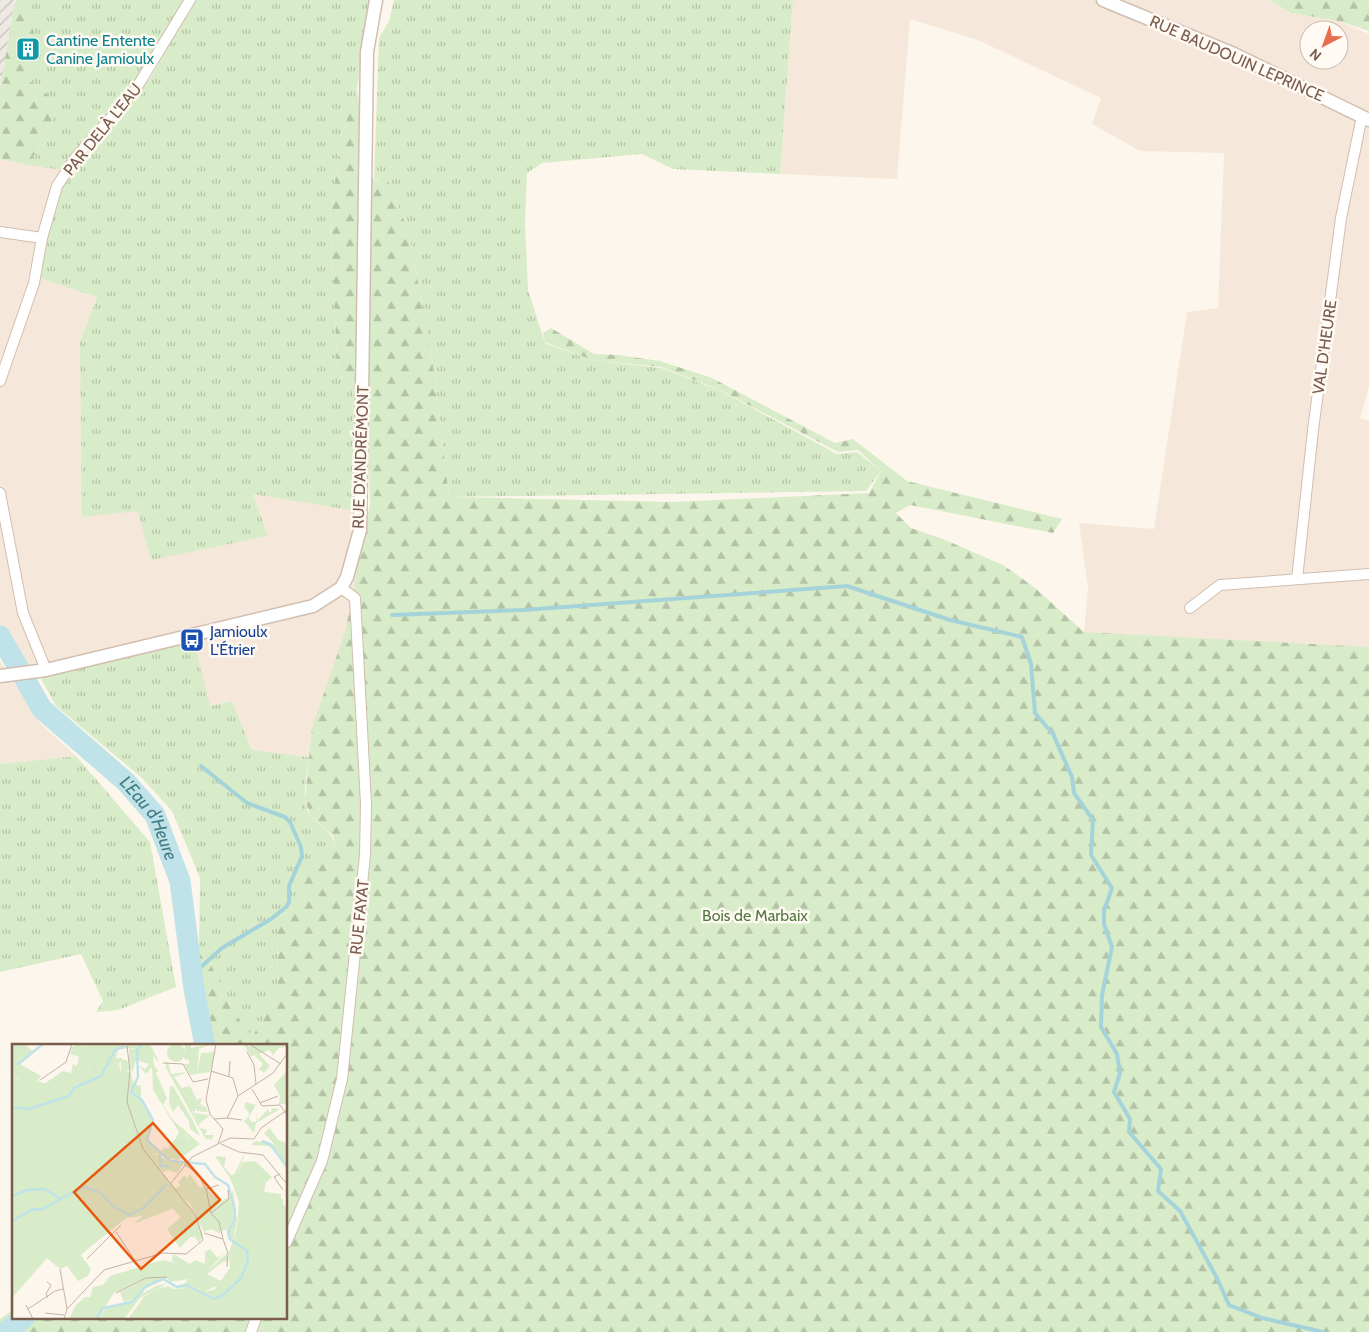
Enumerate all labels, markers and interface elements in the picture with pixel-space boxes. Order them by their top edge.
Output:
street label: RUE BAUDOUIN LEPRINCE [1147,11,1327,105]
north arrow [1299,20,1349,70]
place label: Cantine Entente Canine Jamioulx [46,31,155,68]
building icon: Cantine Entente Canine Jamioulx [15,36,41,62]
street label: PAR DELÀ L'EAU [59,79,145,179]
street label: VAL D'HEURE [1308,299,1341,395]
street label: RUE D'ANDRÉMONT [348,384,373,529]
place label: Jamioulx L'Étrier [209,622,268,659]
bus stop icon: Jamioulx L'Étrier [179,627,205,653]
water label: L'Eau d'Heure [116,771,182,863]
street label: RUE FAYAT [346,878,373,956]
park label: Bois de Marbaix [702,906,808,925]
inset map [12,1044,288,1320]

